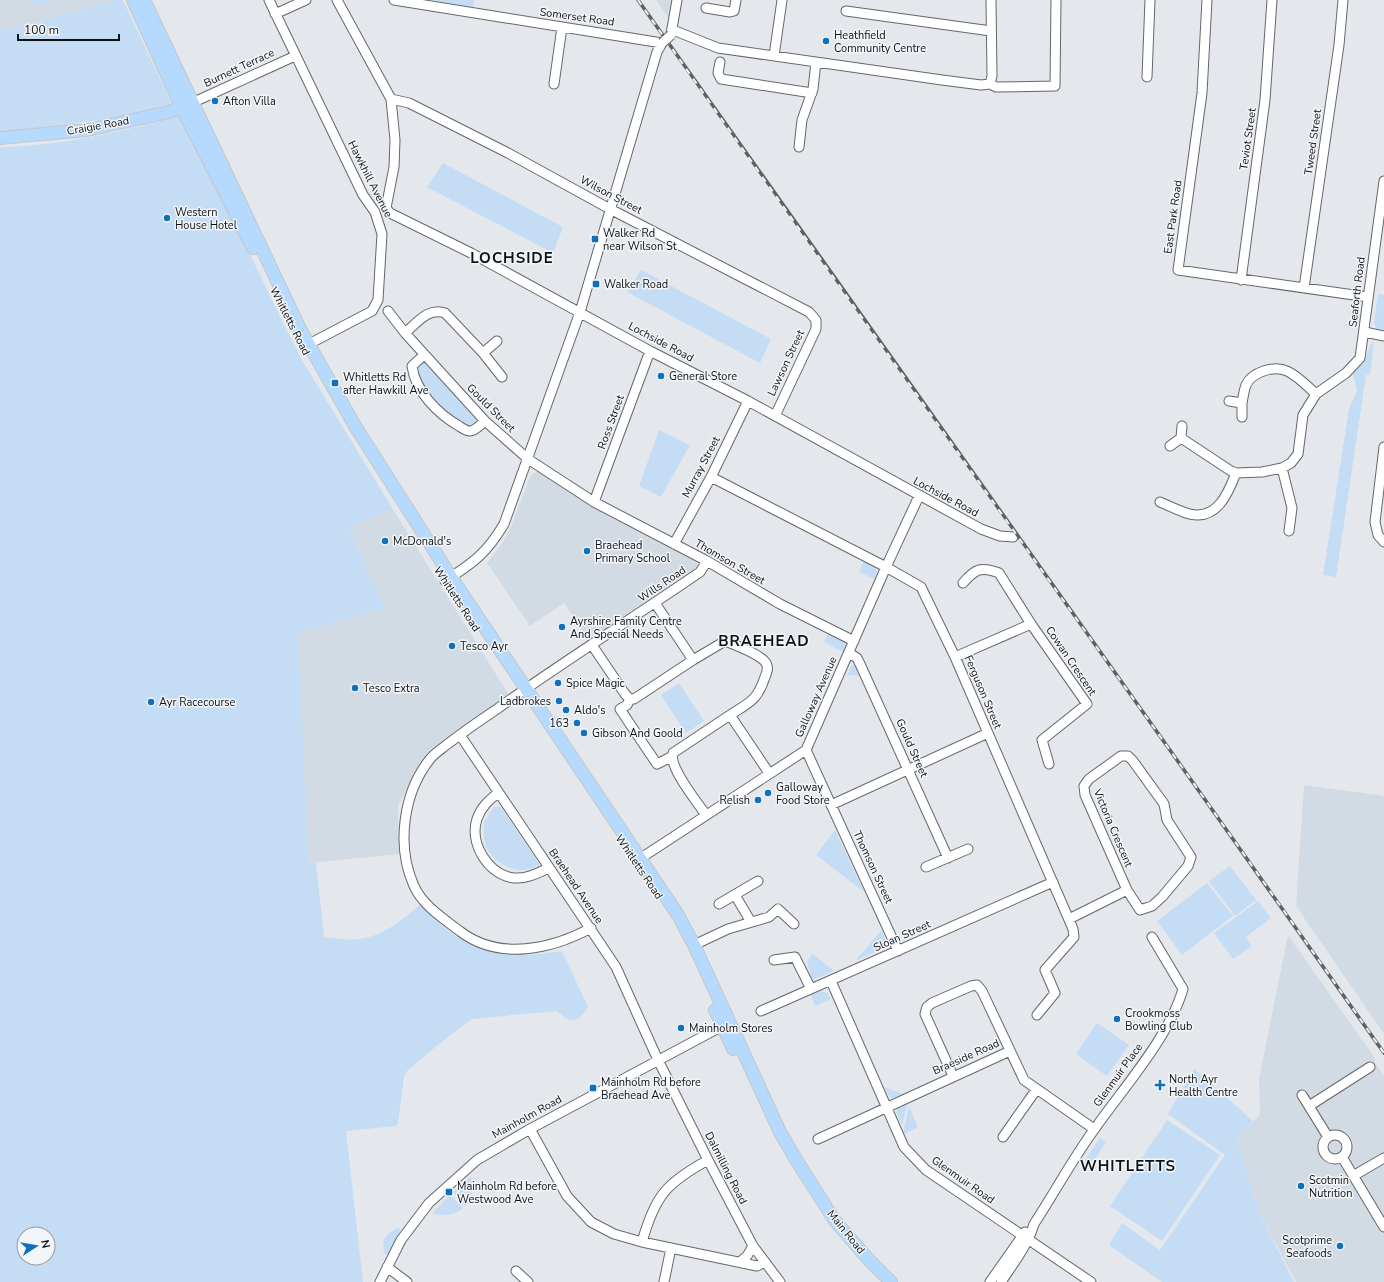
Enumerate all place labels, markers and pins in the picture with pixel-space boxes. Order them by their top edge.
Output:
place label: Heathfield Community Centre [834,28,926,56]
marker: Heathfield Community Centre [821,36,831,46]
place label: Afton Villa [223,94,276,109]
marker: Afton Villa [210,96,220,106]
place label: Western House Hotel [175,205,238,233]
marker: Western House Hotel [162,213,172,223]
place label: Walker Rd near Wilson St [603,226,677,254]
marker: Walker Rd near Wilson St [590,234,600,244]
place label: Walker Road [604,277,668,292]
marker: Walker Road [591,279,601,289]
place label: General Store [669,369,737,384]
place label: Whitletts Rd after Hawkill Ave [343,370,429,398]
marker: General Store [656,371,666,381]
marker: Whitletts Rd after Hawkill Ave [330,378,340,388]
place label: McDonald's [393,534,451,549]
marker: McDonald's [380,536,390,546]
place label: Braehead Primary School [595,538,671,566]
marker: Braehead Primary School [582,546,592,556]
place label: Ayrshire Family Centre And Special Needs [570,614,682,642]
marker: Ayrshire Family Centre And Special Needs [557,622,567,632]
place label: Tesco Ayr [460,639,508,654]
marker: Tesco Ayr [447,641,457,651]
place label: Spice Magic [566,676,625,691]
marker: Spice Magic [553,678,563,688]
place label: Tesco Extra [363,681,420,696]
marker: Tesco Extra [350,683,360,693]
place label: Ladbrokes [500,694,551,709]
place label: Ayr Racecourse [159,695,236,710]
marker: Ladbrokes [554,696,564,706]
marker: Ayr Racecourse [146,697,156,707]
place label: Aldo's [574,703,605,718]
marker: Aldo's [561,705,571,715]
place label: 163 [549,716,569,731]
marker: 163 [572,718,582,728]
place label: Gibson And Goold [592,726,683,741]
marker: Gibson And Goold [579,728,589,738]
place label: Galloway Food Store [776,780,830,808]
marker: Galloway Food Store [763,788,773,798]
place label: Relish [720,793,750,808]
marker: Relish [753,795,763,805]
place label: Crookmoss Bowling Club [1125,1006,1192,1034]
marker: Crookmoss Bowling Club [1112,1014,1122,1024]
place label: Mainholm Stores [689,1021,773,1036]
marker: Mainholm Stores [676,1023,686,1033]
place label: North Ayr Health Centre [1169,1072,1238,1100]
place label: Mainholm Rd before Braehead Ave [601,1075,701,1103]
marker: North Ayr Health Centre [1154,1079,1166,1091]
marker: Mainholm Rd before Braehead Ave [588,1083,598,1093]
place label: Scotmin Nutrition [1309,1173,1352,1201]
place label: Mainholm Rd before Westwood Ave [457,1179,557,1207]
marker: Scotmin Nutrition [1296,1181,1306,1191]
marker: Mainholm Rd before Westwood Ave [444,1187,454,1197]
place label: Scotprime Seafoods [1282,1233,1332,1261]
marker: Scotprime Seafoods [1335,1241,1345,1251]

